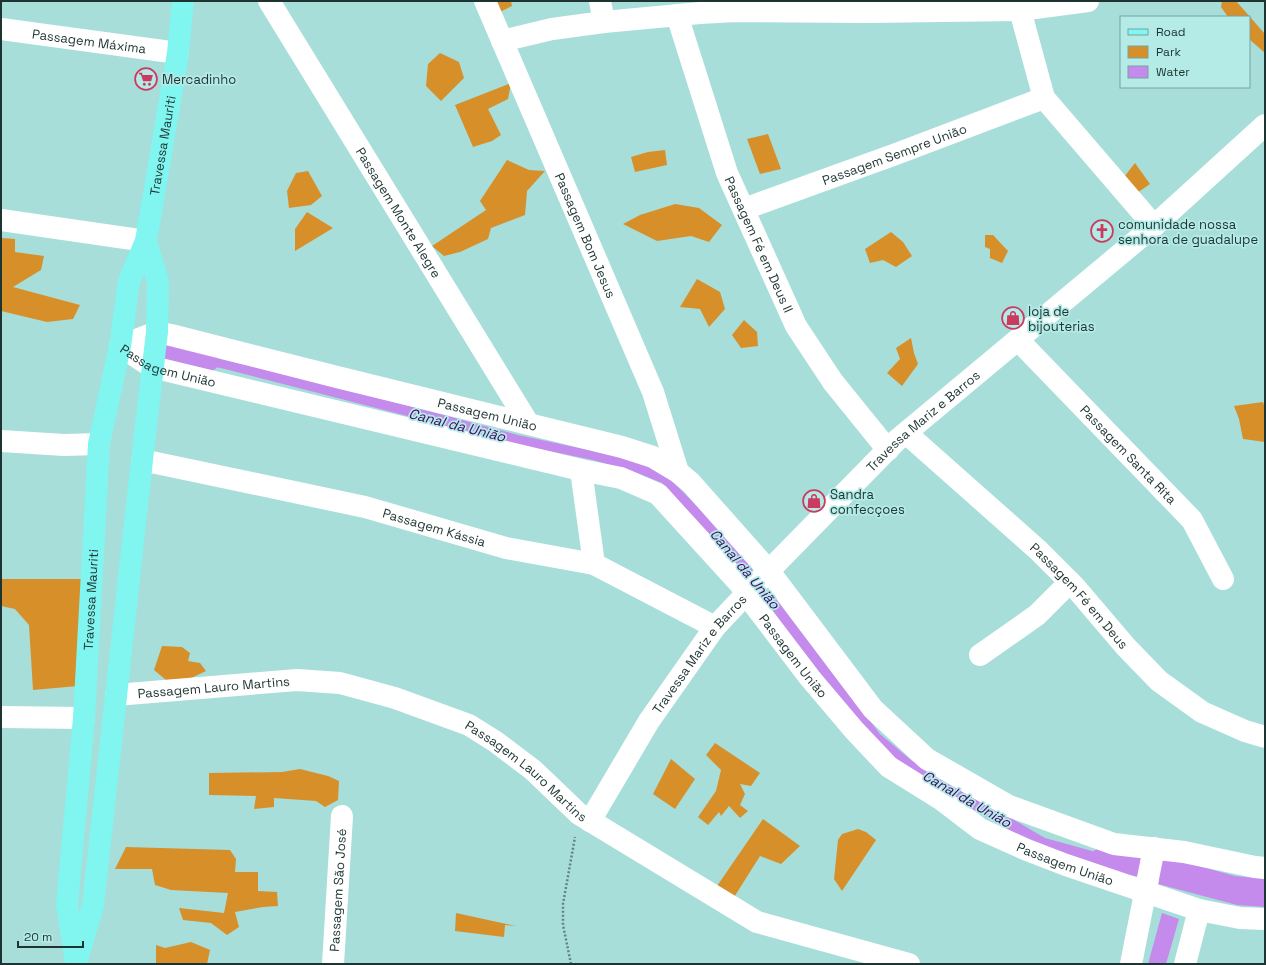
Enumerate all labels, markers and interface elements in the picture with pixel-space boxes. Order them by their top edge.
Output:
legend [1120,16,1250,88]
text: Road [1156,24,1185,40]
street label: Passagem Máxima [31,25,148,57]
text: Park [1156,44,1181,60]
text: Water [1156,64,1190,80]
supermarket icon: Mercadinho [133,66,159,92]
place label: Mercadinho [162,71,236,88]
street label: Travessa Mauriti [145,94,179,197]
street label: Passagem Sempre União [820,120,969,189]
street label: Passagem Monte Alegre [352,144,445,281]
street label: Passagem Bom Jesus [551,170,620,301]
street label: Passagem Fé em Deus II [721,173,797,315]
place label: comunidade nossa senhora de guadalupe [1118,216,1258,248]
church icon: comunidade nossa senhora de guadalupe [1089,218,1115,244]
place label: loja de bijouterias [1028,303,1095,335]
shop icon: loja de bijouterias [1000,305,1026,331]
street label: Passagem União [117,340,218,391]
street label: Travessa Mariz e Barros [862,366,983,475]
street label: Passagem União [436,394,539,434]
street label: Passagem Santa Rita [1077,401,1181,508]
water label: Canal da União [407,404,508,446]
place label: Sandra confecçoes [830,486,905,518]
shop icon: Sandra confecçoes [801,488,827,514]
street label: Passagem Kássia [381,504,488,550]
water label: Canal da União [706,525,784,613]
street label: Passagem Fé em Deus [1027,539,1132,652]
street label: Travessa Mauriti [79,549,102,651]
street label: Travessa Mariz e Barros [648,590,750,717]
street label: Passagem União [756,610,832,701]
street label: Passagem Lauro Martins [137,672,291,702]
street label: Passagem Lauro Martins [462,716,590,825]
water label: Canal da União [920,766,1015,832]
street label: Passagem São José [325,828,350,952]
street label: Passagem União [1014,838,1116,889]
scale bar [18,923,83,949]
text: 20 m [24,929,52,945]

